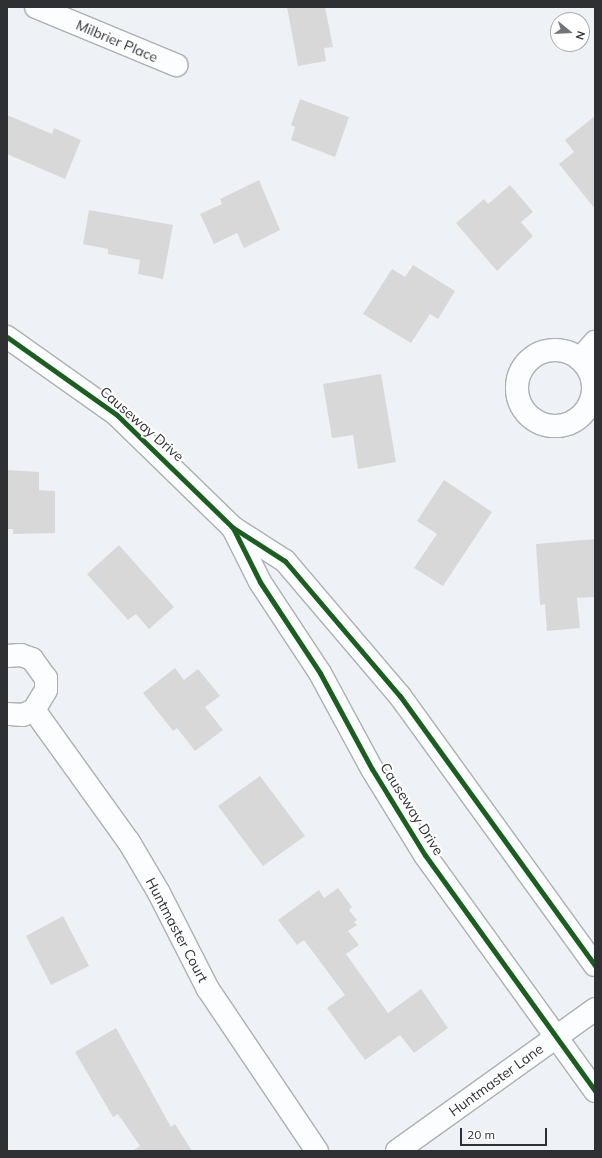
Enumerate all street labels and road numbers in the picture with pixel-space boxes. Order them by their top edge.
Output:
street label: Milbrier Place [74,16,160,66]
street label: Causeway Drive [97,383,187,465]
street label: Causeway Drive [377,760,447,858]
street label: Huntmaster Court [142,875,212,985]
street label: Huntmaster Lane [446,1040,546,1120]

